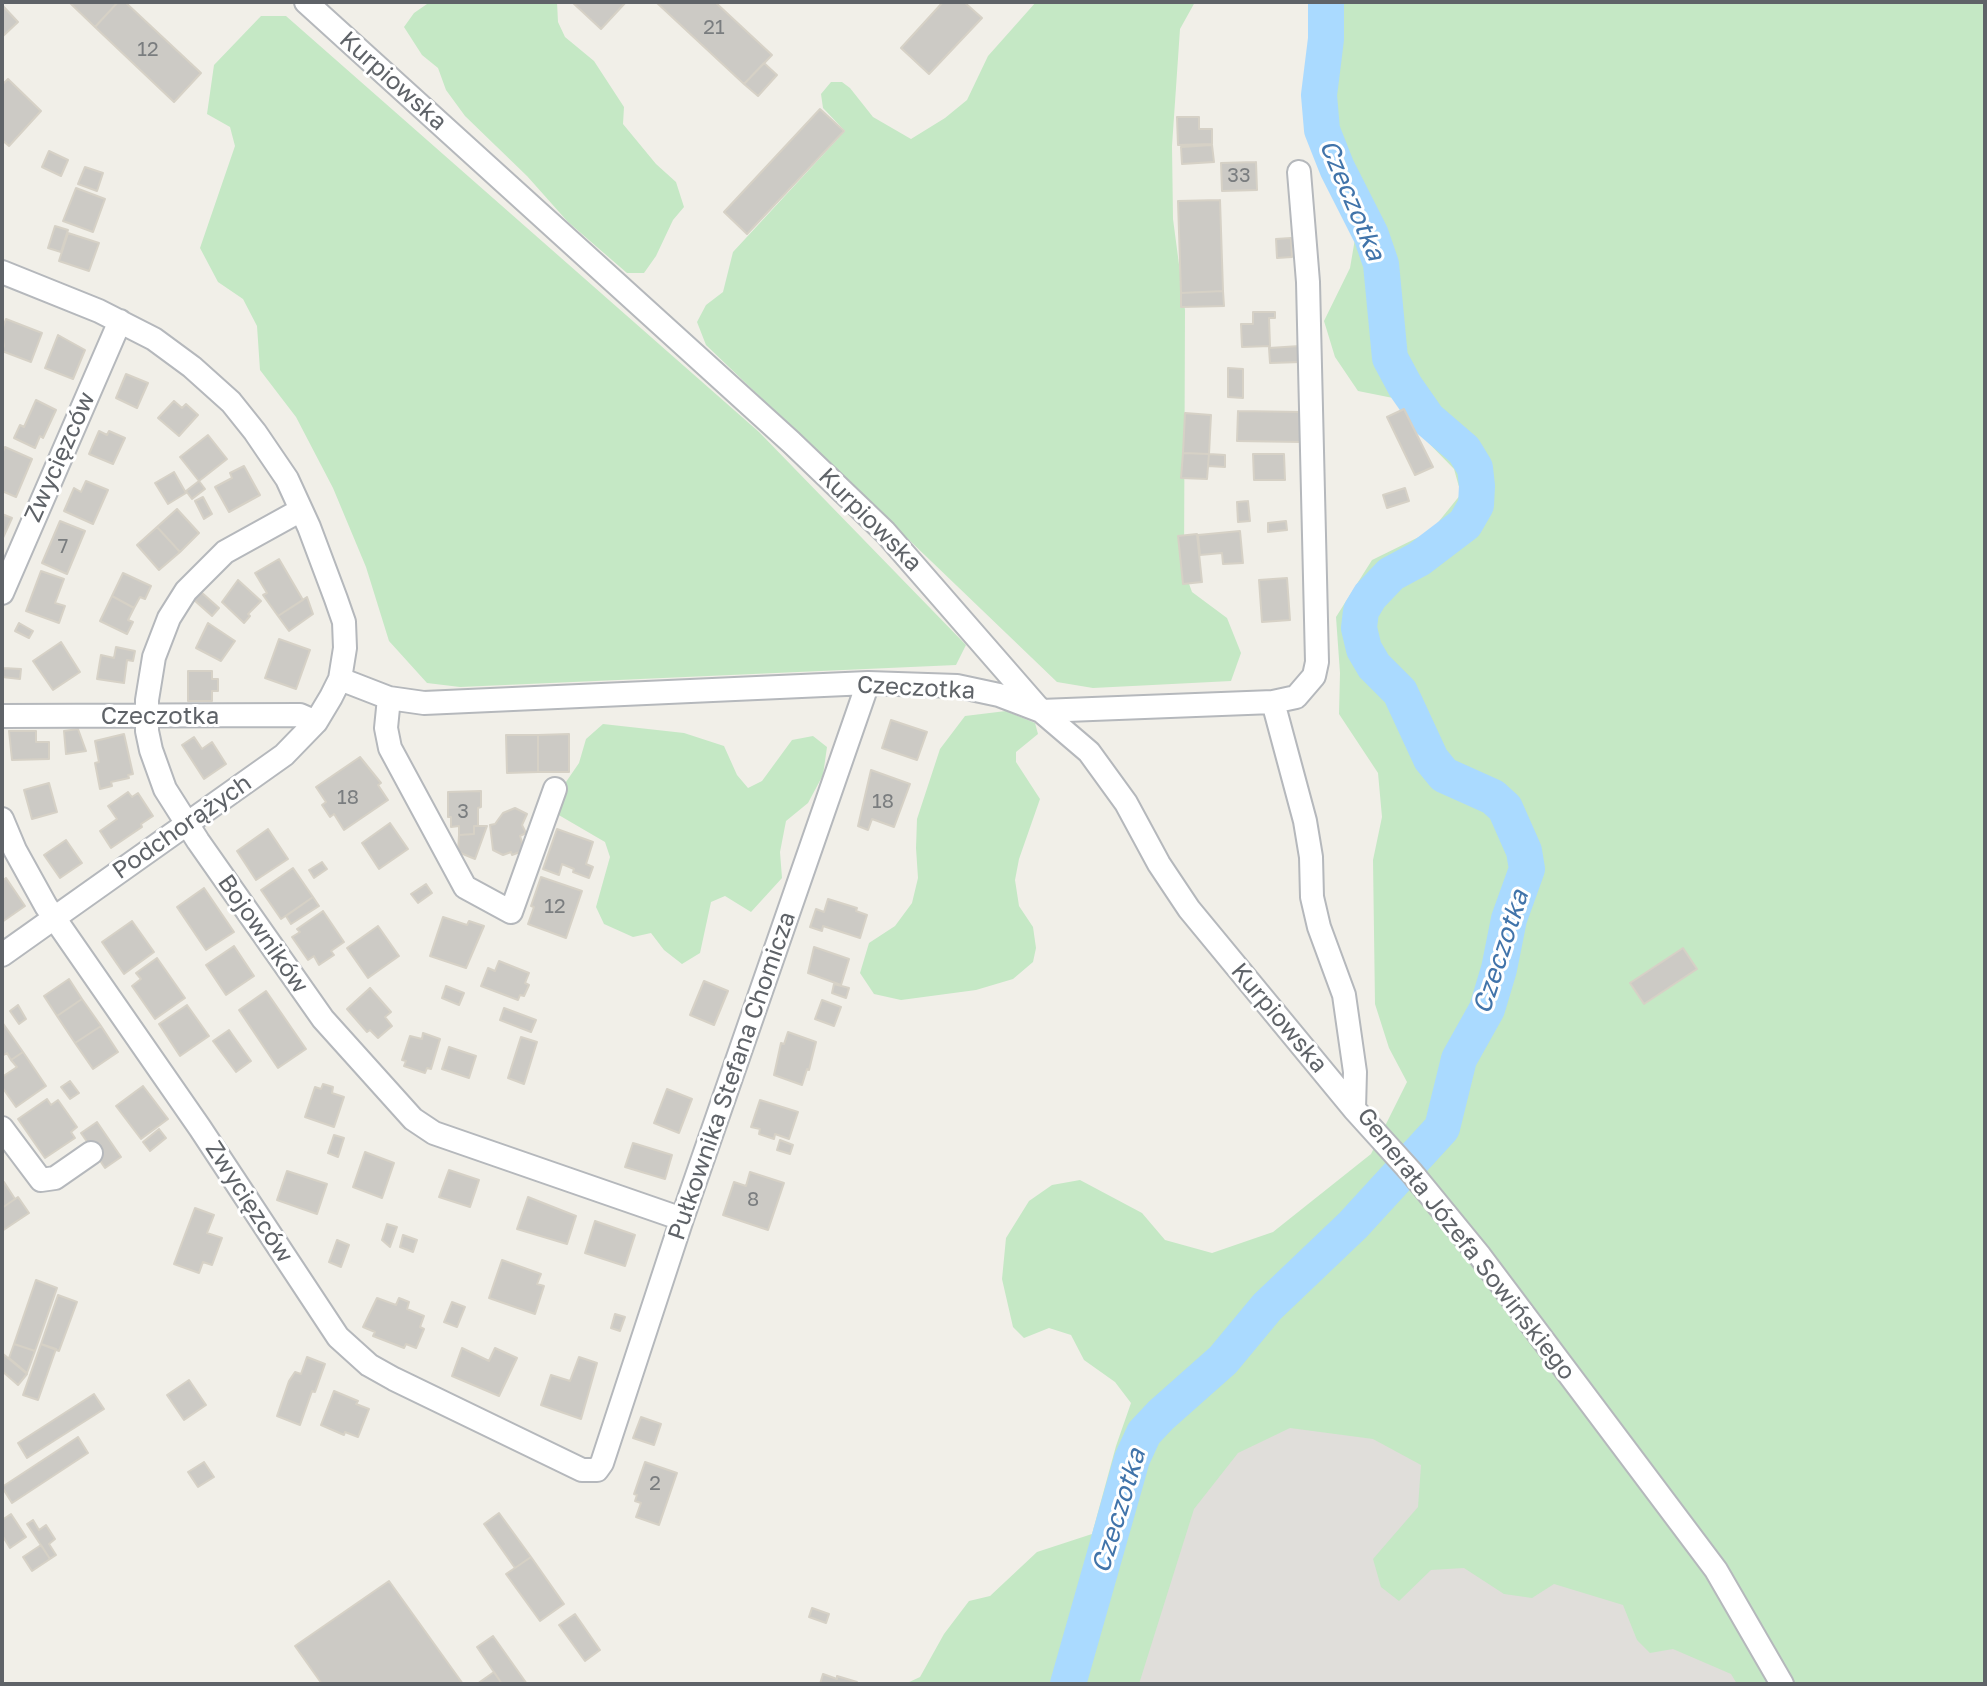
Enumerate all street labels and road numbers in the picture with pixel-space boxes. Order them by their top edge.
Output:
street label: Kurpiowska [333,25,453,137]
street label: Zwycięzców [19,388,101,526]
street label: Kurpiowska [812,462,928,578]
street label: Czeczotka [856,671,976,705]
street label: Czeczotka [101,702,219,730]
street label: Podchorążych [107,769,257,885]
street label: Bojowników [212,869,314,999]
street label: Pułkownika Stefana Chomicza [662,908,802,1244]
street label: Kurpiowska [1225,957,1333,1079]
street label: Generała Józefa Sowińskiego [1351,1102,1581,1386]
street label: Zwycięzców [199,1136,299,1268]

